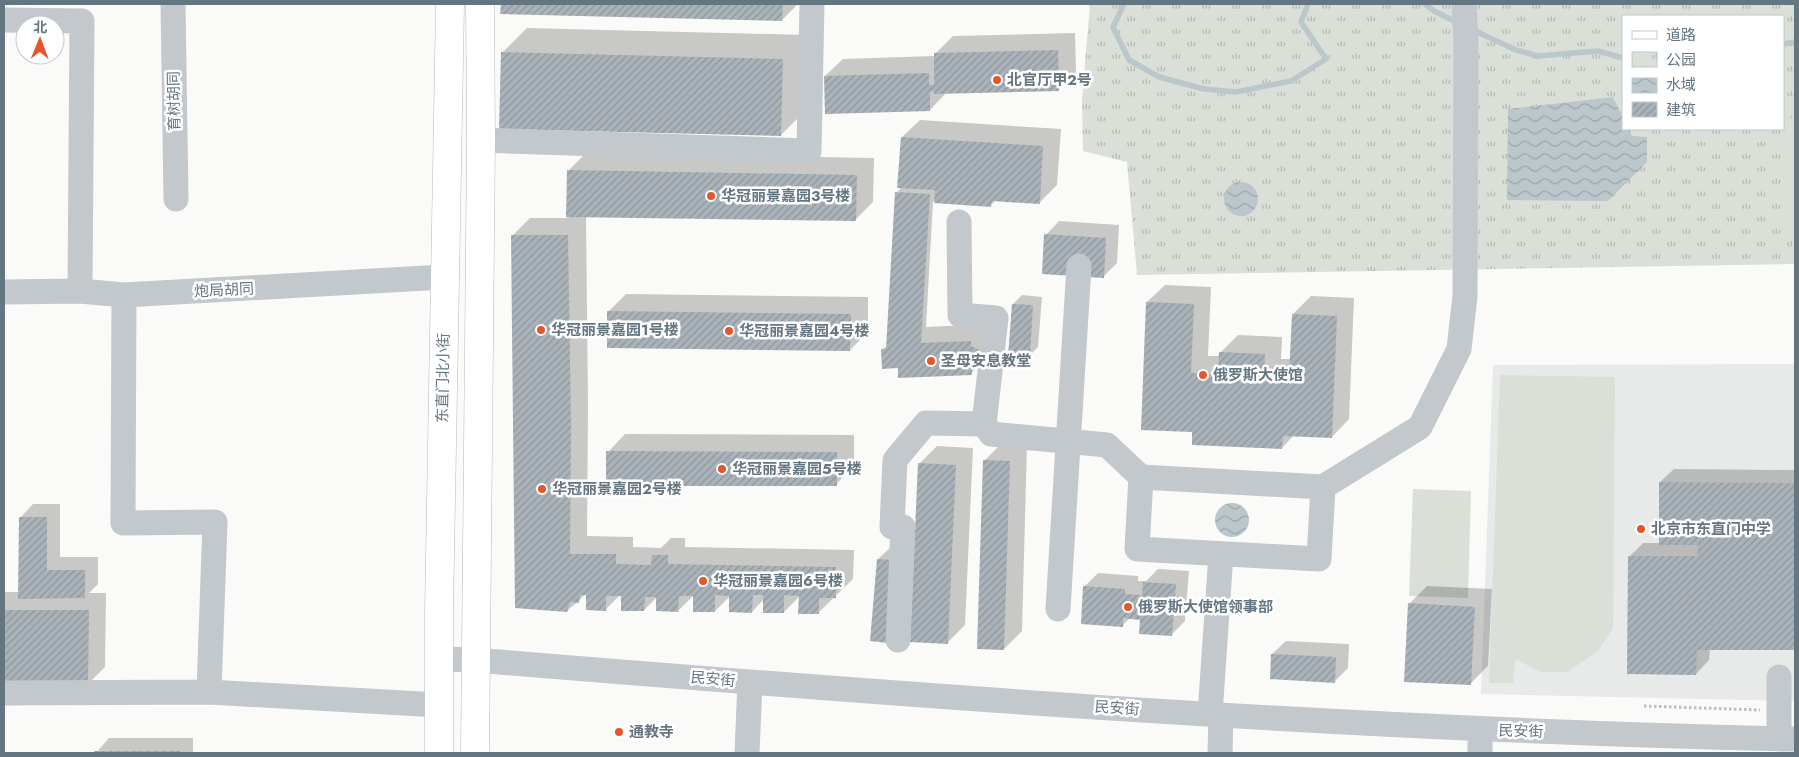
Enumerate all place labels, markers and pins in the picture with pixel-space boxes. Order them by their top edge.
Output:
place label: 北官厅甲2号 [1007,69,1092,91]
marker: 北官厅甲2号 [991,74,1003,86]
place label: 华冠丽景嘉园3号楼 [721,185,850,207]
marker: 华冠丽景嘉园3号楼 [705,190,717,202]
place label: 华冠丽景嘉园1号楼 [551,319,679,341]
place label: 华冠丽景嘉园4号楼 [739,320,869,342]
marker: 华冠丽景嘉园1号楼 [535,324,547,336]
marker: 华冠丽景嘉园4号楼 [723,325,735,337]
place label: 圣母安息教堂 [941,350,1031,372]
marker: 圣母安息教堂 [925,355,937,367]
place label: 俄罗斯大使馆 [1213,364,1303,386]
marker: 俄罗斯大使馆 [1197,369,1209,381]
place label: 华冠丽景嘉园5号楼 [732,458,862,480]
marker: 华冠丽景嘉园5号楼 [716,463,728,475]
place label: 华冠丽景嘉园2号楼 [552,478,682,500]
marker: 华冠丽景嘉园2号楼 [536,483,548,495]
place label: 北京市东直门中学 [1651,518,1771,540]
marker: 北京市东直门中学 [1635,523,1647,535]
place label: 华冠丽景嘉园6号楼 [713,570,843,592]
marker: 华冠丽景嘉园6号楼 [697,575,709,587]
place label: 俄罗斯大使馆领事部 [1138,596,1273,618]
marker: 俄罗斯大使馆领事部 [1122,601,1134,613]
place label: 通教寺 [629,721,674,743]
marker: 通教寺 [613,726,625,738]

